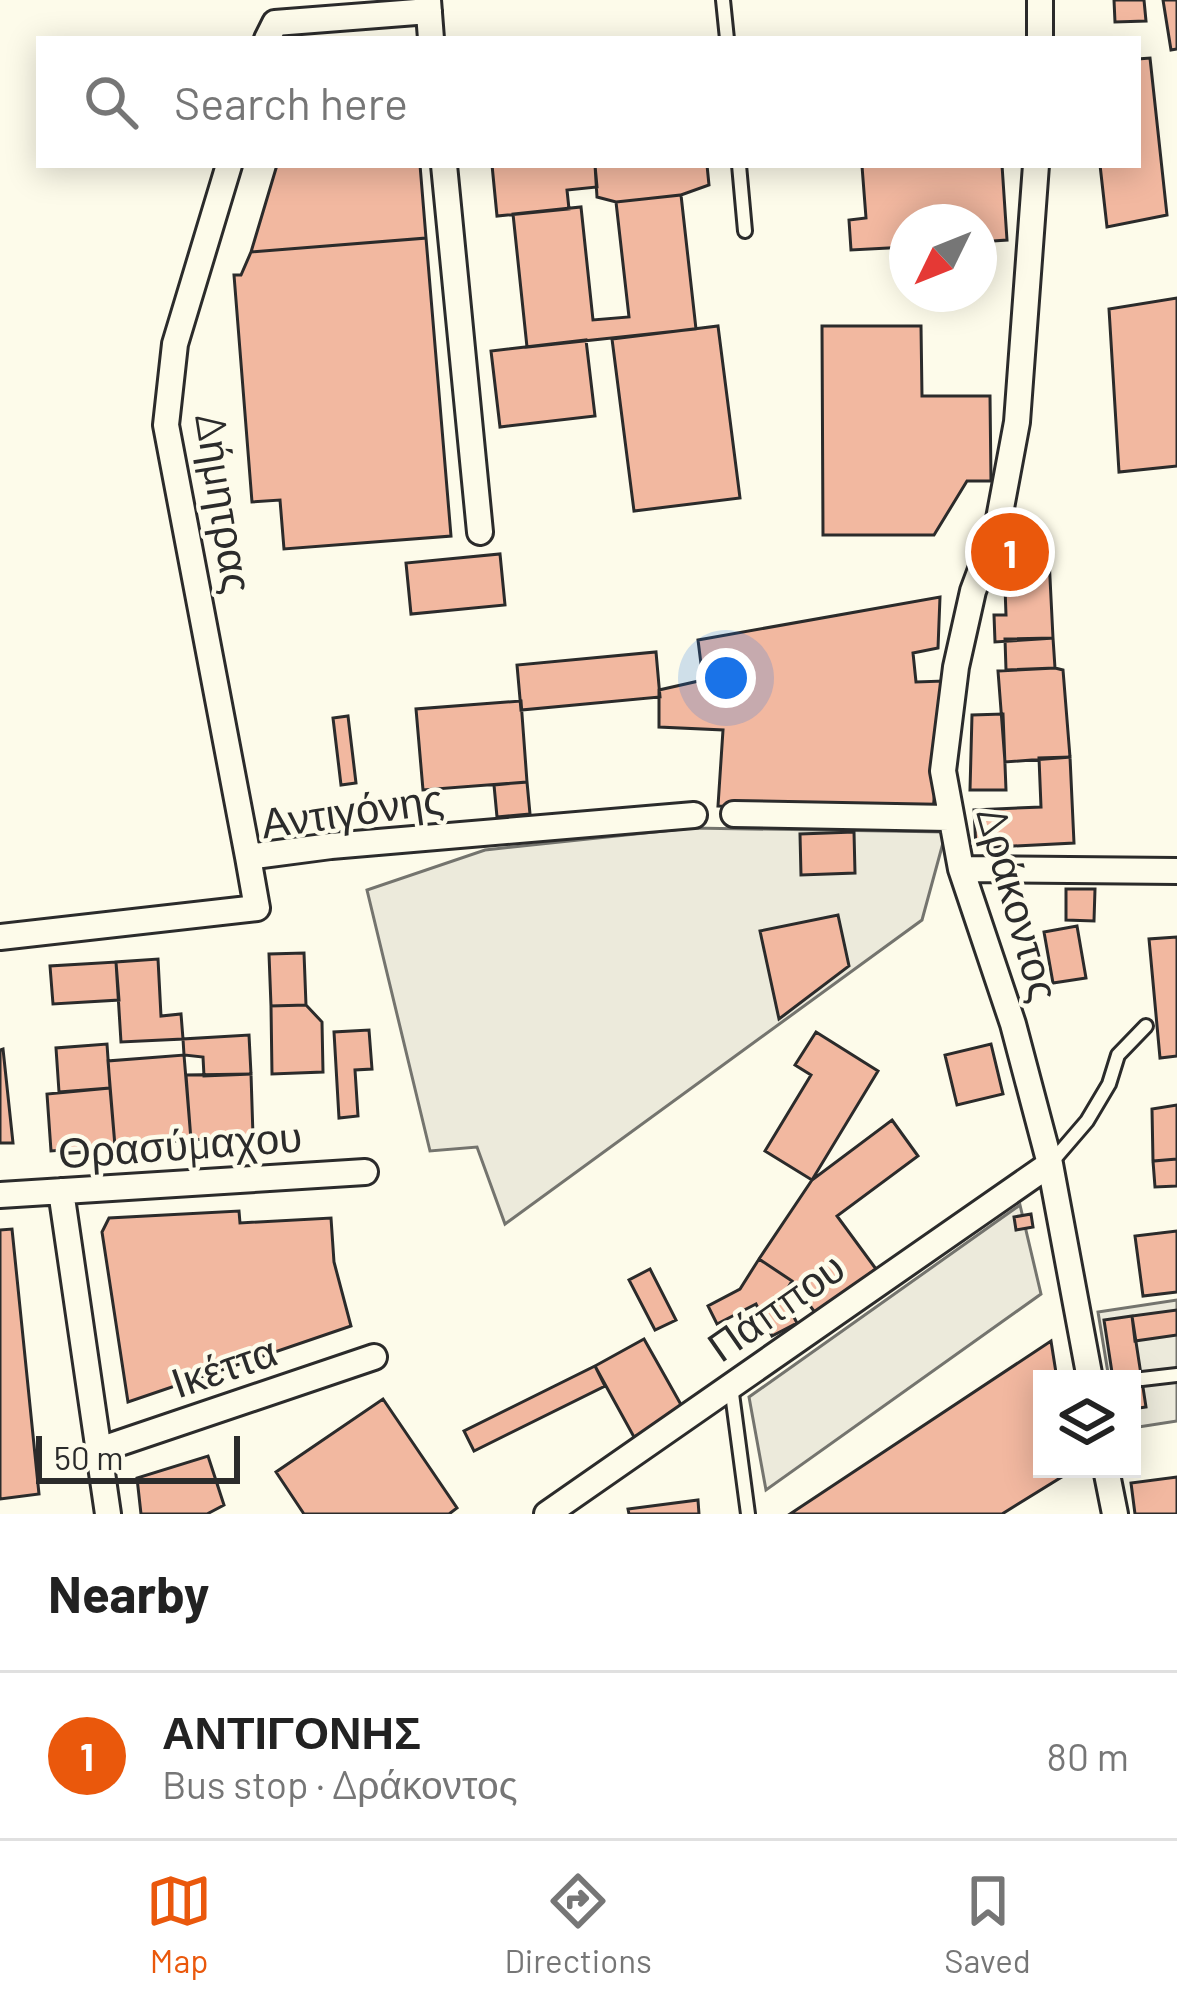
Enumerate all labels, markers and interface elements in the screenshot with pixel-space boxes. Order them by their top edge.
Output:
search box [36,36,1141,168]
icon: search [78,69,144,135]
text: Search here [174,75,408,129]
north arrow [889,204,997,312]
street label: Δήμητρας [186,409,265,596]
pin: 1 [971,507,1049,597]
your location [696,648,756,708]
street label: Αντιγόνης [258,772,446,848]
street label: Δράκοντος [967,801,1071,1006]
street label: Θρασύμαχου [56,1110,303,1177]
street label: Πάππου [697,1240,853,1370]
street label: Ικέττα [164,1324,283,1406]
map controls [1033,1370,1141,1478]
button: layers [1033,1370,1141,1478]
scale bar [36,1430,240,1483]
text: 50 m [54,1437,124,1477]
text: Nearby [48,1562,209,1623]
text: ΑΝΤΙΓΟΝΗΣ [162,1704,421,1758]
text: 1 [80,1732,94,1779]
text: 80 m [1047,1732,1129,1779]
text: Bus stop · Δράκοντος [162,1760,517,1807]
tab: Map [146,1868,212,1980]
tab: Directions [504,1868,652,1980]
tab: Saved [944,1868,1031,1980]

